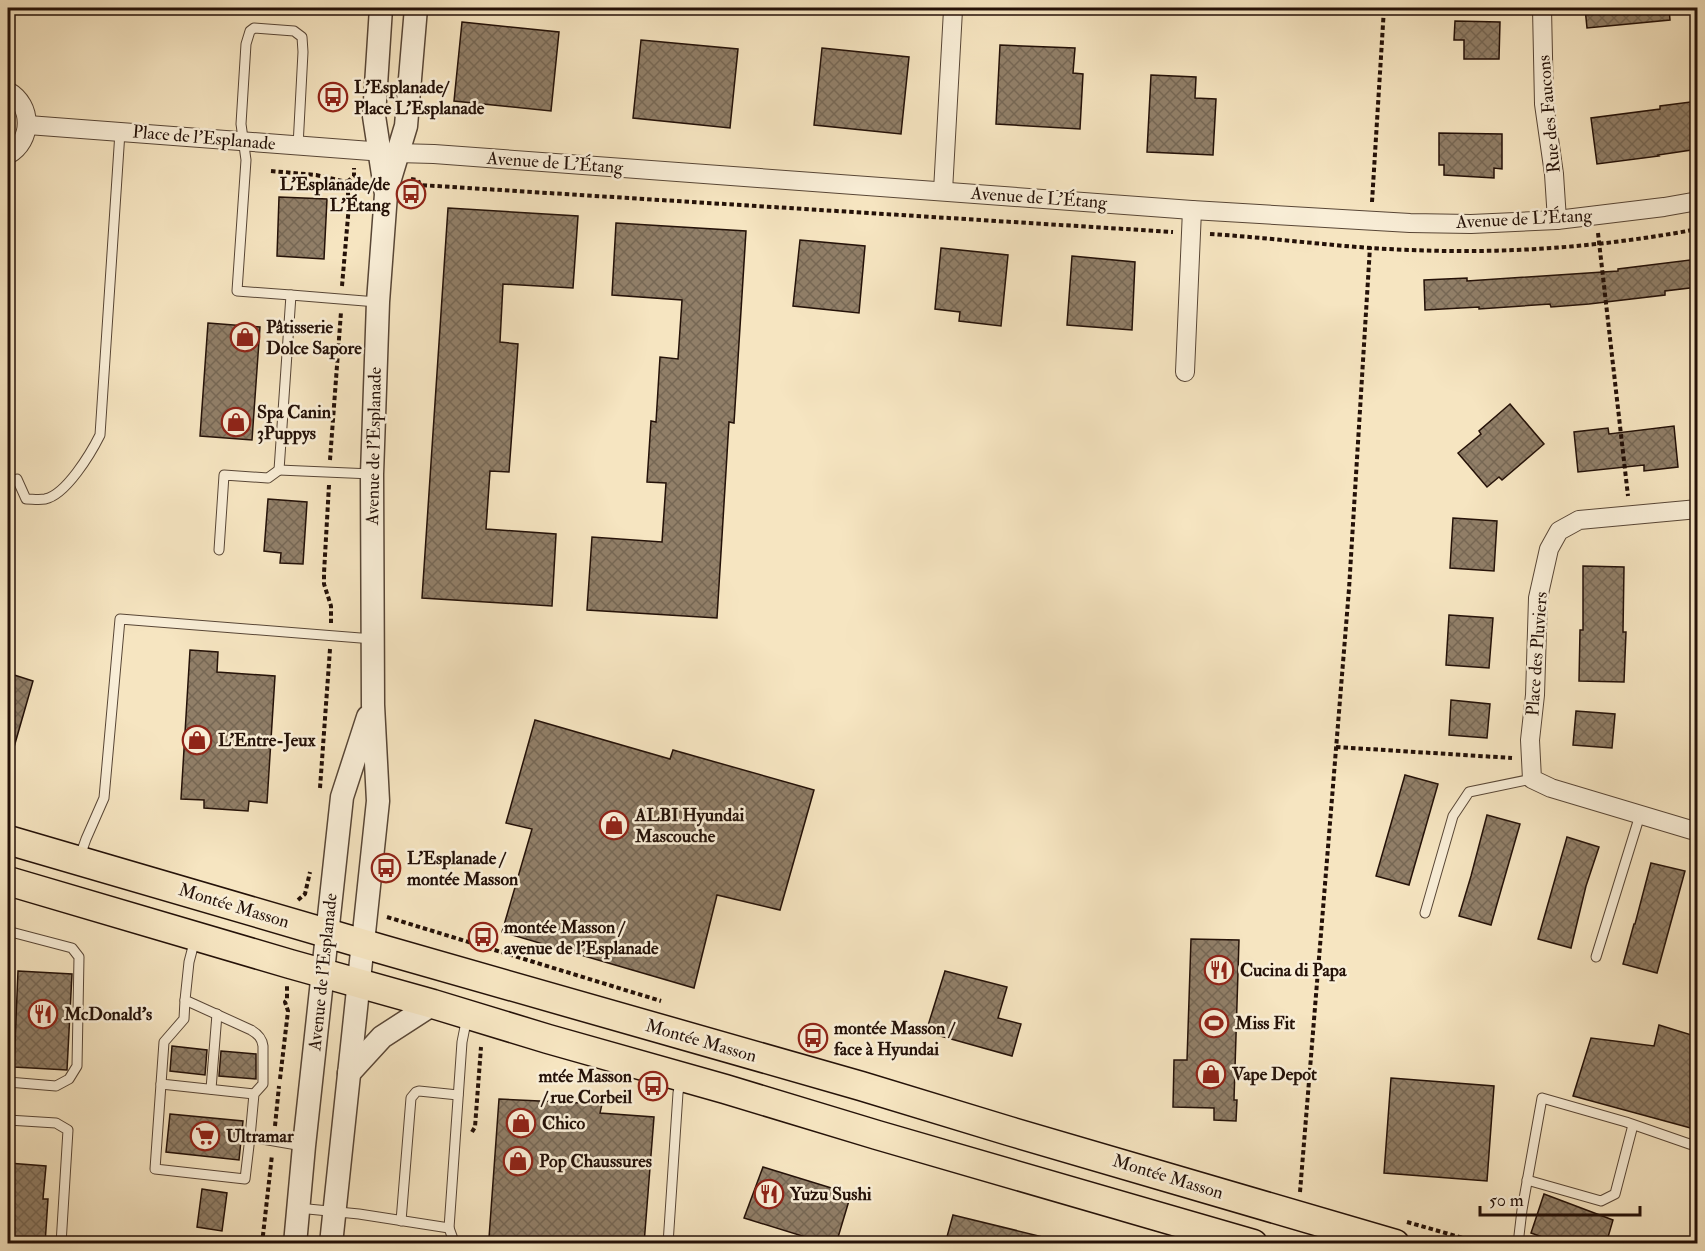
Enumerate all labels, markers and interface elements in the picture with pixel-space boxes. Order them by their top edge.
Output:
street label: Rue des Faucons [1532,54,1566,174]
place label: L'Esplanade/ Place L'Esplanade [354,76,485,120]
bus stop icon: L'Esplanade/ Place L'Esplanade [317,81,349,113]
street label: Place de l'Esplanade [131,120,277,156]
street label: Avenue de L'Étang [485,147,625,179]
place label: L'Esplanade/de L'Étang [280,173,391,217]
bus stop icon: L'Esplanade/de L'Étang [395,178,427,210]
street label: Avenue de L'Étang [969,182,1109,214]
street label: Avenue de L'Étang [1454,204,1594,234]
place label: Pâtisserie Dolce Sapore [266,316,362,360]
shop icon: Pâtisserie Dolce Sapore [229,321,261,353]
street label: Avenue de l'Esplanade [361,366,387,526]
place label: Spa Canin 3Puppys [257,401,332,445]
shop icon: Spa Canin 3Puppys [220,406,252,438]
street label: Place des Pluviers [1521,591,1553,717]
shop icon: L'Entre-Jeux [181,724,213,756]
place label: L'Entre-Jeux [218,729,317,752]
place label: ALBI Hyundai Mascouche [634,804,745,848]
shop icon: ALBI Hyundai Mascouche [598,809,630,841]
place label: L'Esplanade / montée Masson [407,847,519,891]
bus stop icon: L'Esplanade / montée Masson [370,852,402,884]
street label: Montée Masson [176,878,292,934]
street label: Avenue de l'Esplanade [303,892,343,1053]
place label: montée Masson / avenue de l'Esplanade [504,916,659,960]
bus stop icon: montée Masson / avenue de l'Esplanade [467,921,499,953]
restaurant icon: Cucina di Papa [1203,954,1235,986]
place label: Cucina di Papa [1240,959,1347,982]
restaurant icon: McDonald's [27,998,59,1030]
place label: McDonald's [63,1003,152,1026]
sports icon: Miss Fit [1198,1007,1230,1039]
place label: Miss Fit [1234,1012,1295,1035]
street label: Montée Masson [643,1014,759,1068]
place label: montée Masson / face à Hyundai [834,1017,956,1061]
bus stop icon: montée Masson / face à Hyundai [797,1022,829,1054]
shop icon: Vape Depot [1195,1058,1227,1090]
place label: Vape Depot [1231,1063,1317,1086]
place label: mtée Masson / rue Corbeil [539,1065,633,1109]
bus stop icon: mtée Masson / rue Corbeil [637,1070,669,1102]
shop icon: Chico [505,1107,537,1139]
place label: Chico [542,1112,586,1135]
supermarket icon: Ultramar [189,1120,221,1152]
place label: Ultramar [226,1125,294,1148]
shop icon: Pop Chaussures [502,1145,534,1177]
street label: Montée Masson [1110,1149,1226,1205]
place label: Pop Chaussures [539,1150,652,1173]
restaurant icon: Yuzu Sushi [753,1178,785,1210]
scale bar [1480,1179,1640,1217]
place label: Yuzu Sushi [789,1183,872,1206]
text: 50 m [1489,1189,1524,1212]

